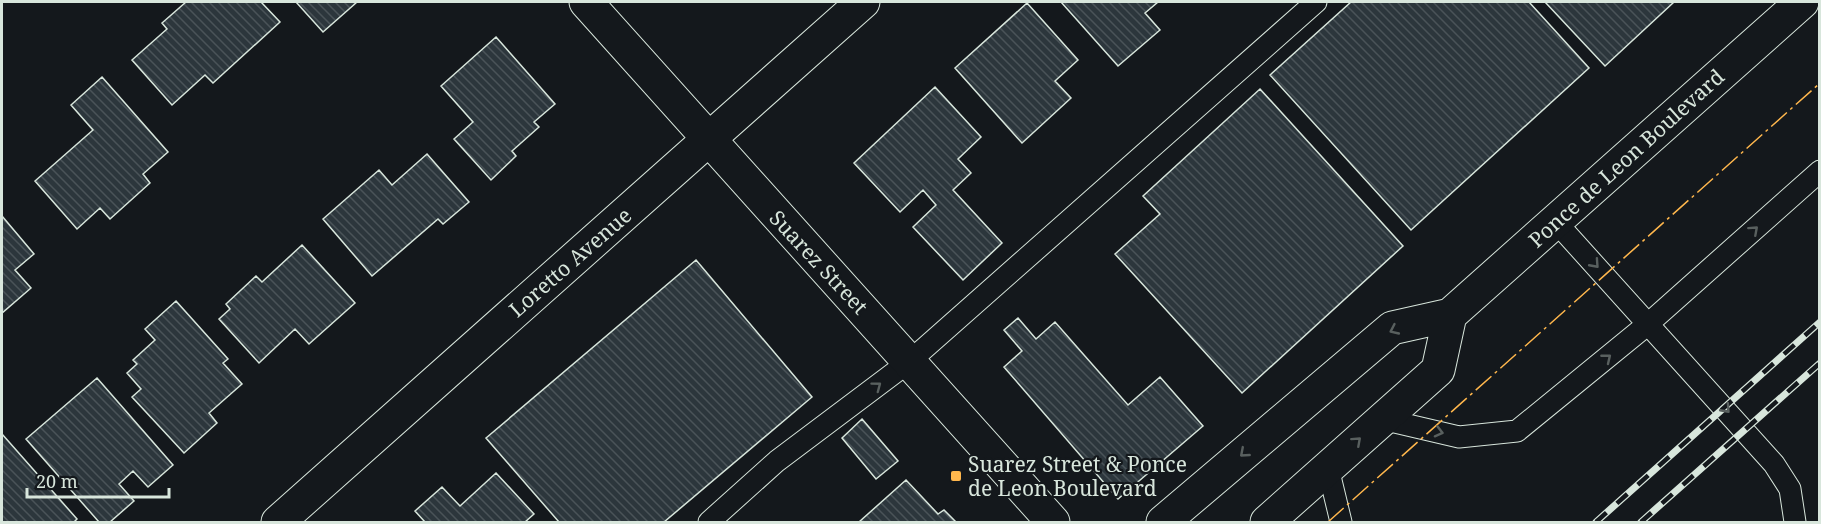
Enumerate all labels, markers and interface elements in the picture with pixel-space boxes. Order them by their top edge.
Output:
street label: Ponce de Leon Boulevard [1522,63,1730,253]
street label: Loretto Avenue [503,201,637,323]
street label: Suarez Street [764,204,874,320]
one-way arrow [1747,226,1758,237]
one-way arrow [1587,257,1598,268]
one-way arrow [1389,322,1400,334]
one-way arrow [1600,354,1611,365]
one-way arrow [871,382,882,393]
one-way arrow [1719,402,1730,413]
one-way arrow [1434,425,1444,438]
one-way arrow [1351,437,1361,448]
one-way arrow [1240,446,1250,457]
place label: Suarez Street & Ponce de Leon Boulevard [968,450,1187,502]
scale bar [27,461,170,499]
text: 20 m [36,469,78,493]
marker: Suarez Street & Ponce de Leon Boulevard [949,469,963,483]

